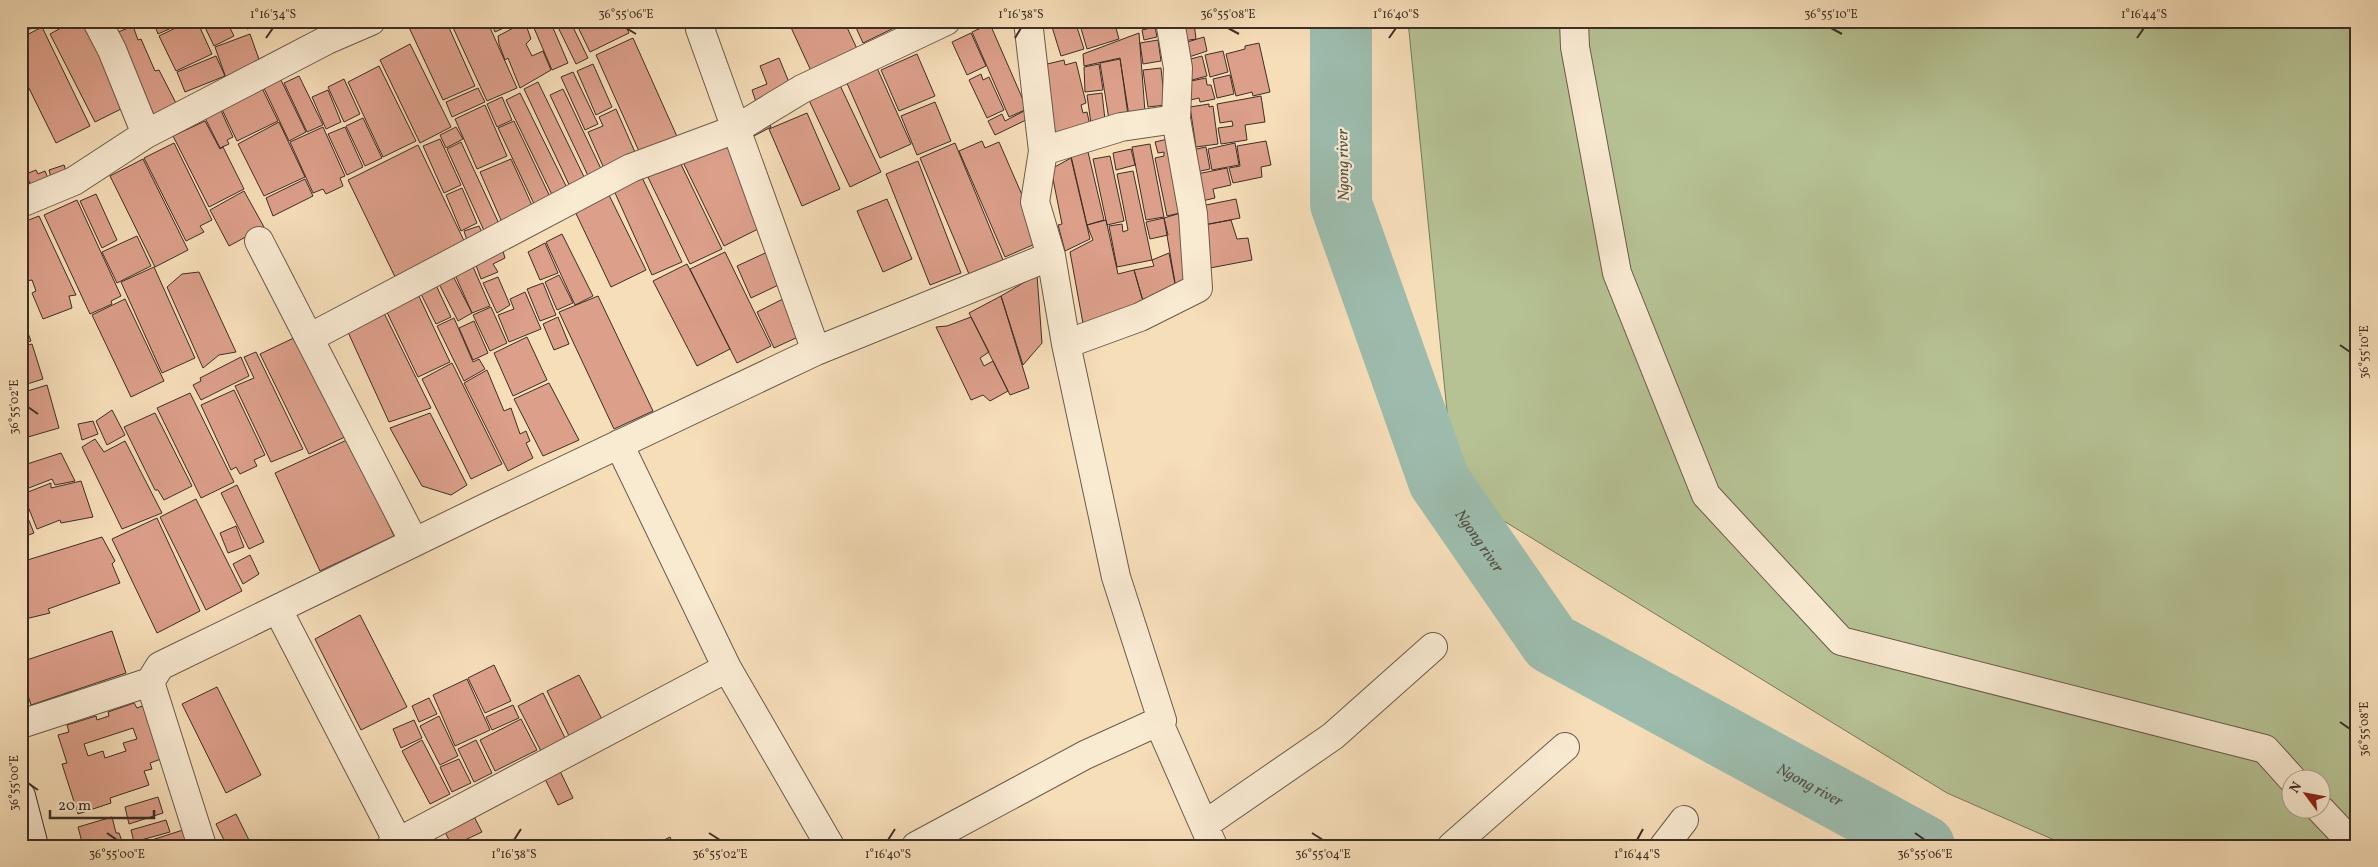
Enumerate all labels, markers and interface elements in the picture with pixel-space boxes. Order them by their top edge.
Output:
text: 1°16'34"S [250,7,296,23]
text: 36°55'06"E [598,7,654,23]
text: 1°16'38"S [998,7,1044,23]
text: 36°55'08"E [1200,7,1256,23]
text: 1°16'40"S [1373,7,1419,23]
text: 36°55'10"E [1804,7,1858,23]
text: 1°16'44"S [2121,7,2167,23]
water label: Ngong river [1332,128,1356,201]
text: 36°55'10"E [2357,325,2373,379]
text: 36°55'02"E [7,379,23,435]
water label: Ngong river [1449,506,1509,578]
text: 36°55'08"E [2357,701,2373,757]
text: 36°55'00"E [7,755,23,811]
water label: Ngong river [1772,759,1847,813]
north arrow [2280,770,2330,820]
text: N [2285,779,2307,797]
scale bar [50,787,154,819]
text: 20 m [58,796,91,817]
text: 36°55'00"E [89,847,145,863]
text: 1°16'38"S [491,847,537,863]
text: 36°55'02"E [692,847,748,863]
text: 1°16'40"S [865,847,911,863]
text: 36°55'04"E [1295,847,1351,863]
text: 1°16'44"S [1614,847,1660,863]
text: 36°55'06"E [1897,847,1953,863]

